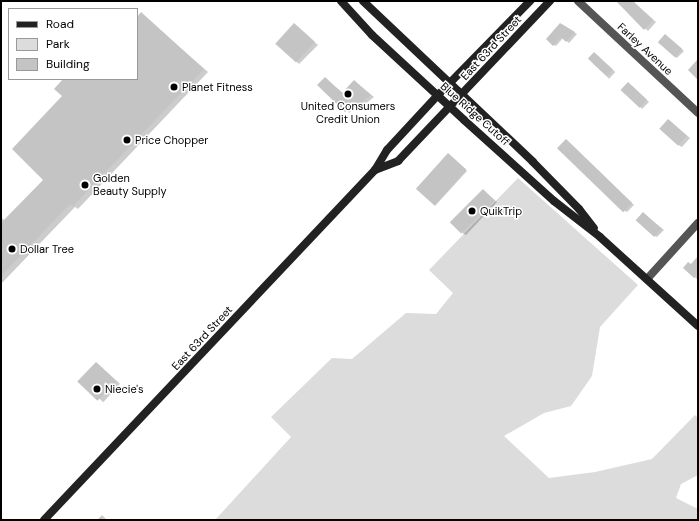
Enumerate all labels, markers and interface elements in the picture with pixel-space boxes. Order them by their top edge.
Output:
legend [8,8,138,80]
street label: East 63rd Street [458,13,524,83]
text: Road [46,16,74,32]
street label: Farley Avenue [615,20,675,78]
text: Park [46,36,70,52]
text: Building [46,56,90,72]
place label: Planet Fitness [182,80,253,94]
street label: Blue Ridge Cutoff [438,80,512,148]
marker: Planet Fitness [169,82,179,92]
marker: United Consumers Credit Union [343,89,353,99]
place label: United Consumers Credit Union [301,100,395,126]
place label: Price Chopper [135,133,208,147]
marker: Price Chopper [122,135,132,145]
place label: Golden Beauty Supply [93,172,167,198]
marker: Golden Beauty Supply [80,180,90,190]
place label: QuikTrip [480,204,522,218]
marker: QuikTrip [467,206,477,216]
place label: Dollar Tree [20,242,74,256]
marker: Dollar Tree [7,244,17,254]
street label: East 63rd Street [169,303,235,373]
place label: Niecie's [105,382,143,396]
marker: Niecie's [92,384,102,394]

